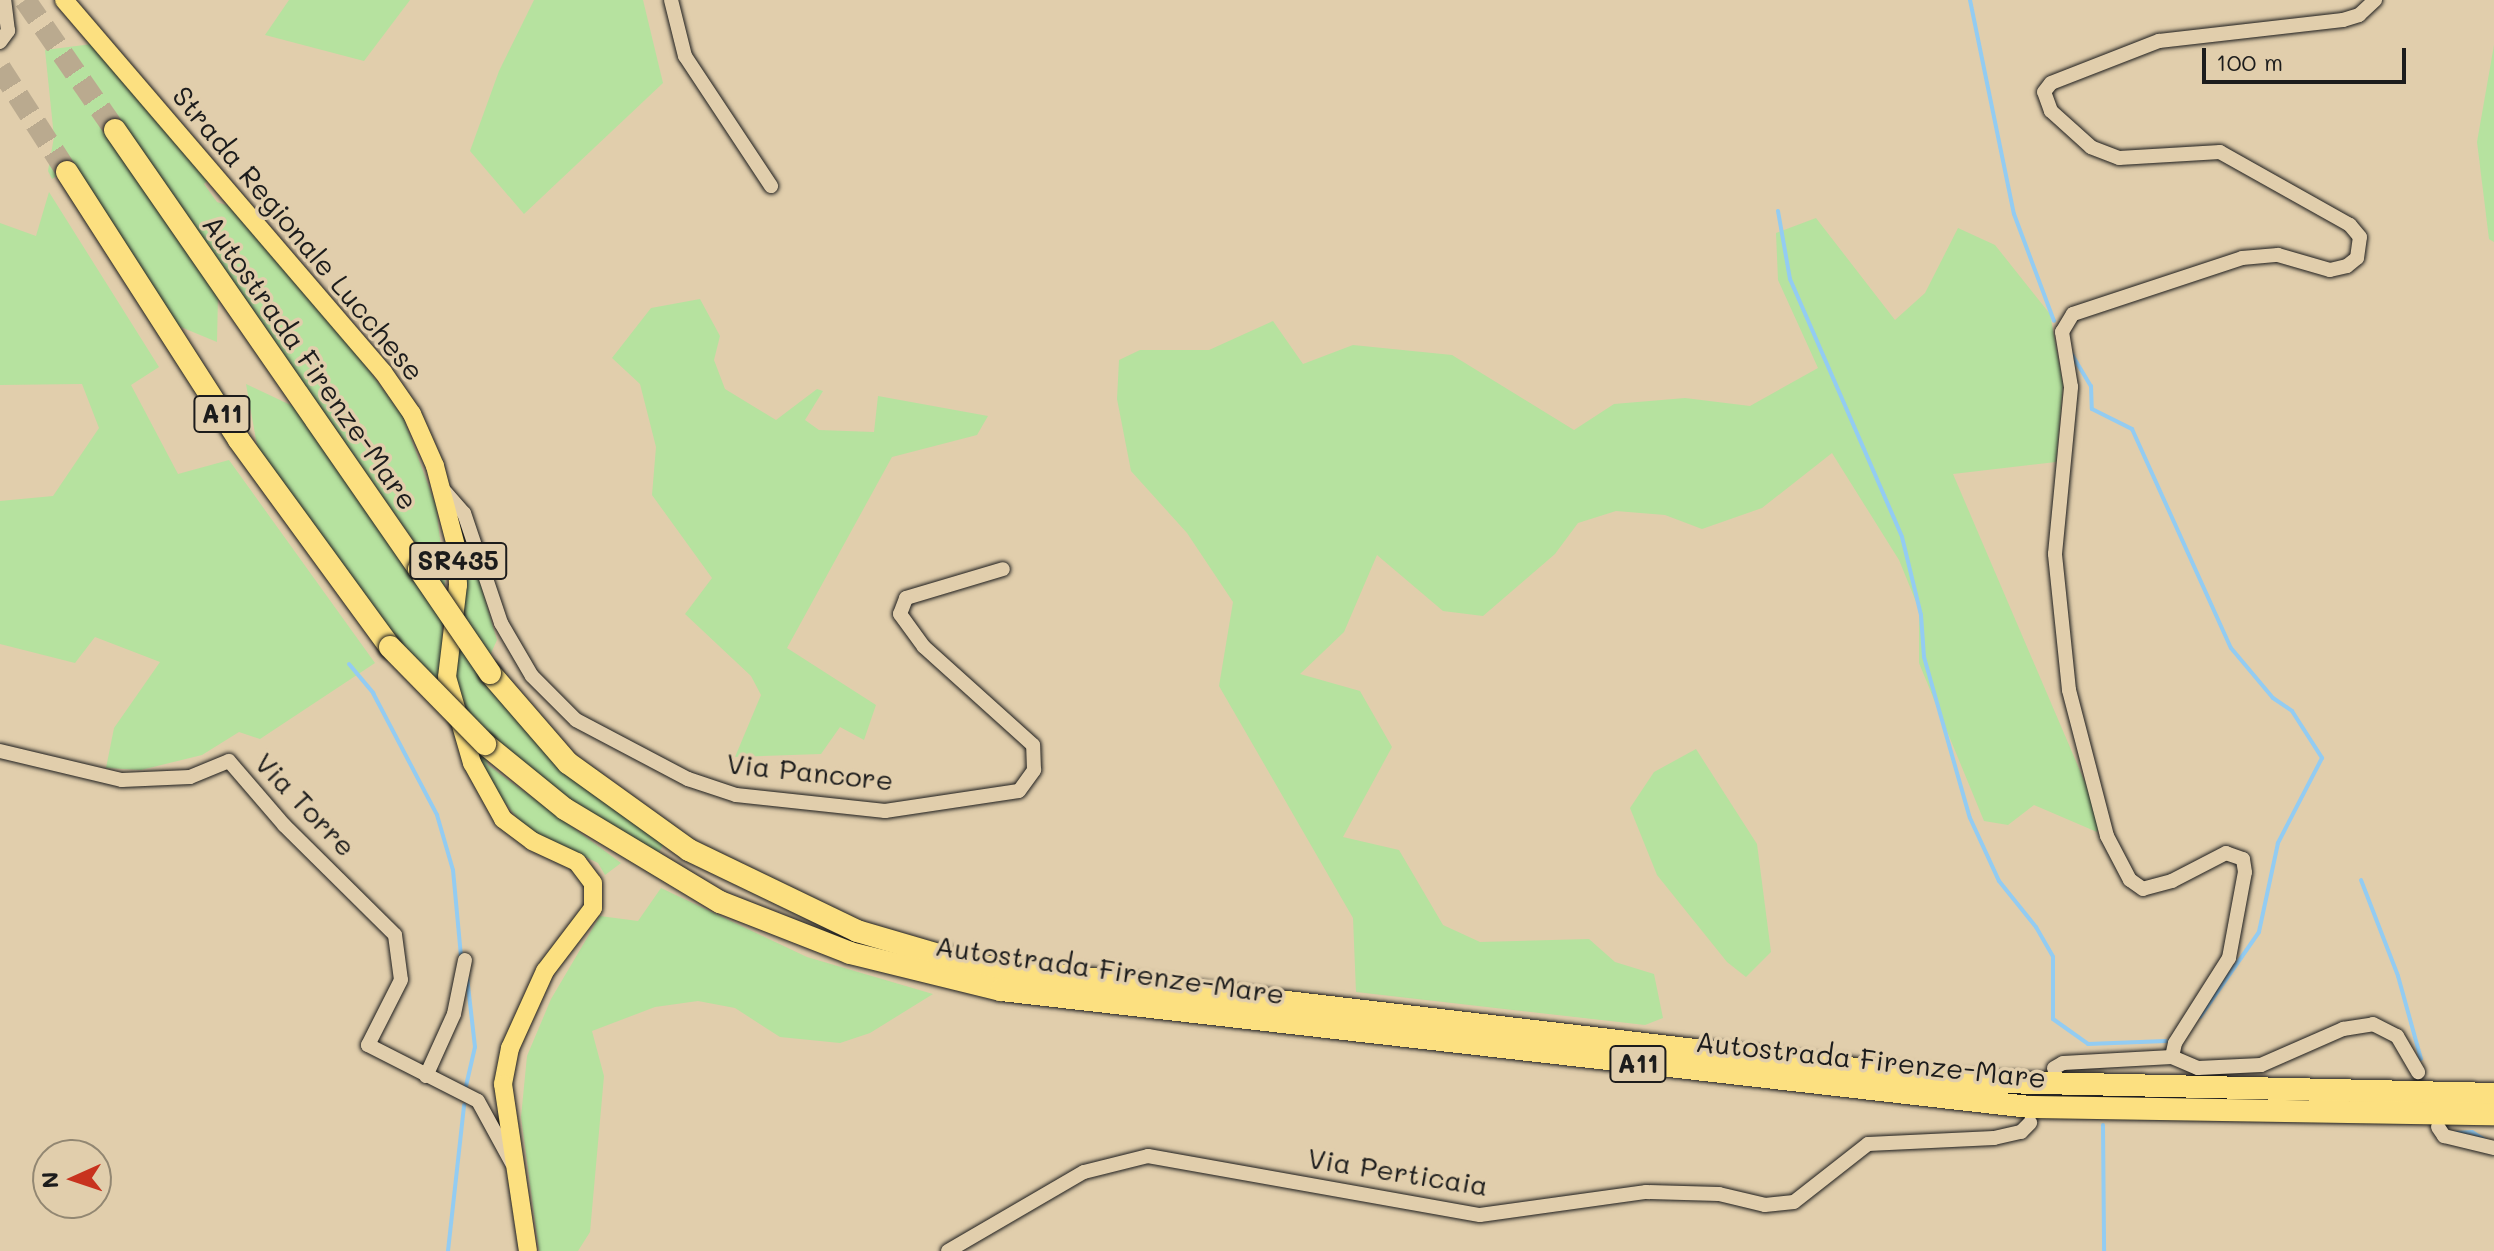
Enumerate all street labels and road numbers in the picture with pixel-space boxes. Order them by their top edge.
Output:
street label: Strada Regionale Lucchese [166,79,432,387]
street label: Autostrada Firenze-Mare [196,208,426,516]
road number: A11 [192,392,252,436]
road number: SR435 [408,539,508,583]
street label: Via Torre [249,745,363,863]
street label: Via Pancore [725,746,895,796]
street label: Autostrada Firenze-Mare [933,928,1287,1010]
street label: Autostrada Firenze-Mare [1694,1024,2048,1094]
road number: A11 [1608,1042,1668,1086]
street label: Via Perticaia [1305,1140,1491,1202]

